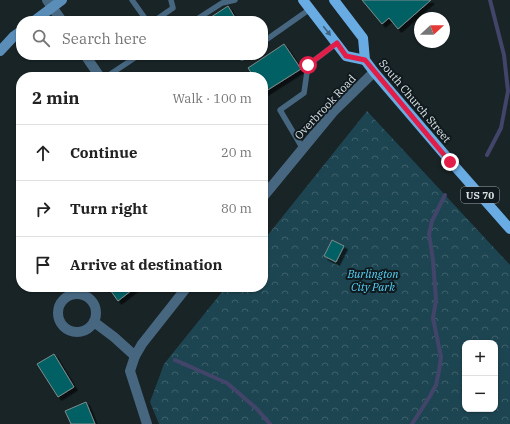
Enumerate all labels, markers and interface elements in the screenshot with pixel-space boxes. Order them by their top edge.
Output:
north arrow [414,12,450,48]
search box [16,16,268,60]
one-way arrow [323,25,331,36]
icon: search [30,27,52,49]
text: Search here [62,29,147,48]
route start [299,56,317,74]
street label: South Church Street [376,56,454,146]
street label: Overbrook Road [291,71,359,142]
text: 2 min [32,87,80,109]
text: Walk · 100 m [173,90,252,107]
icon: ahead [32,142,54,164]
text: Continue [70,143,137,162]
text: 20 m [221,144,252,161]
route end [441,153,459,171]
road number: US 70 [461,187,499,203]
icon: right [32,198,54,220]
text: Turn right [70,199,148,218]
text: 80 m [221,200,252,217]
icon: arrive [32,254,54,276]
text: Arrive at destination [70,255,222,274]
park label: Burlington City Park [346,267,399,294]
map controls [462,340,498,412]
button: + [462,340,498,376]
button: − [462,376,498,412]

